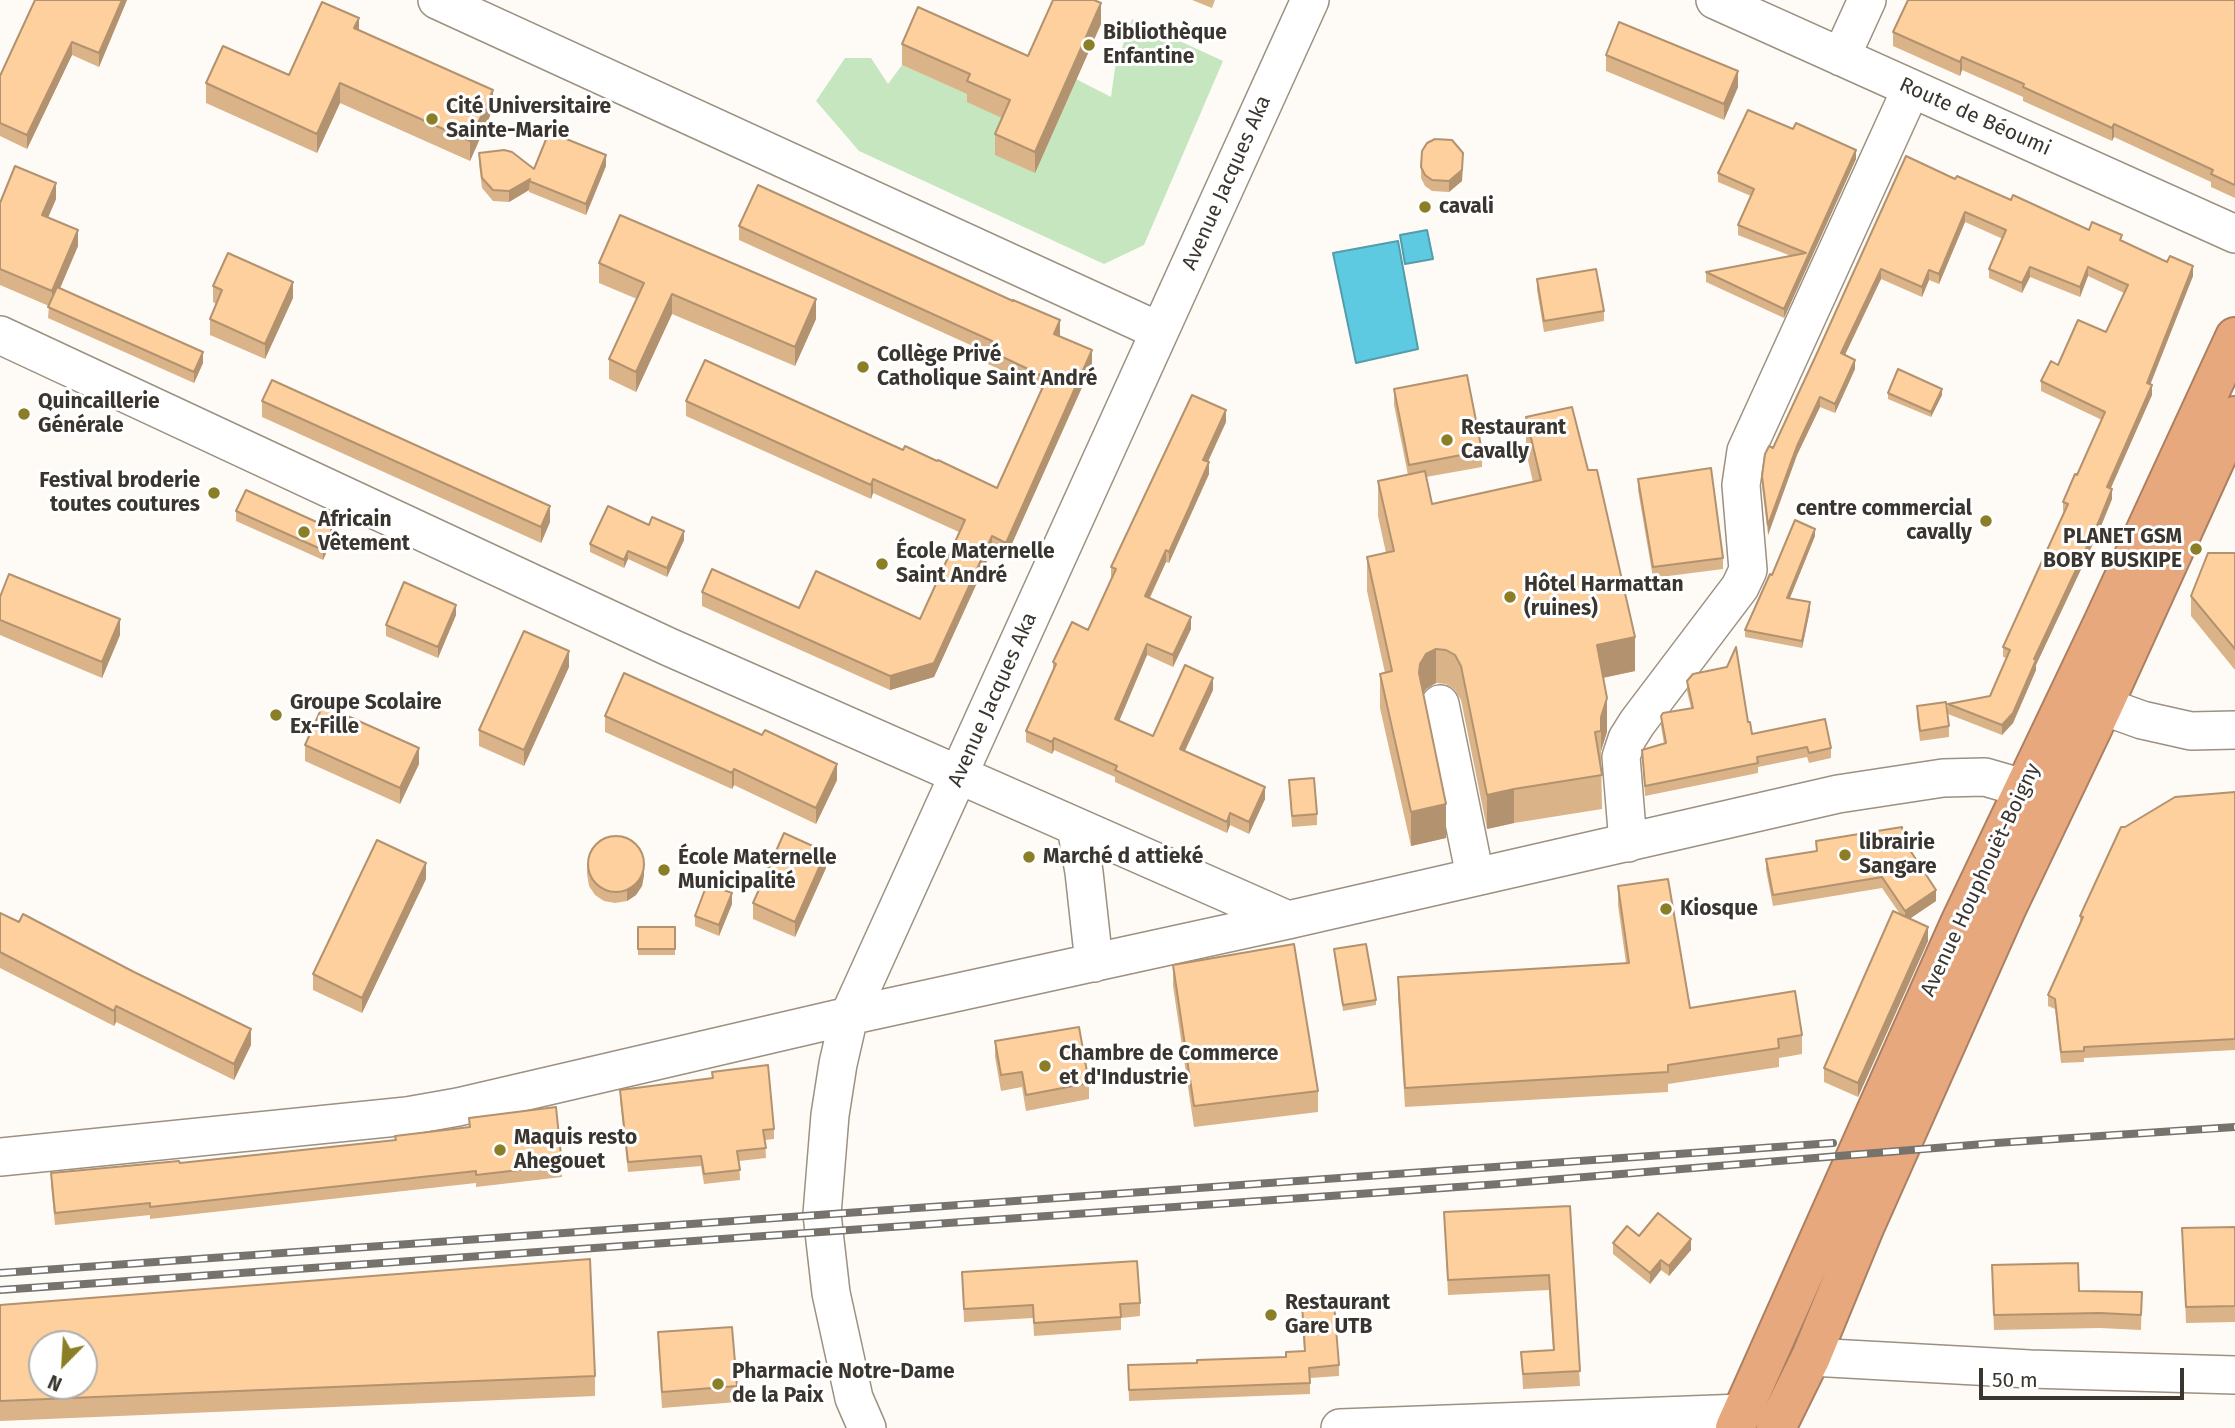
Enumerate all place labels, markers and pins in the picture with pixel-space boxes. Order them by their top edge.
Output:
place label: Bibliothèque Enfantine [1103,20,1227,70]
marker: Bibliothèque Enfantine [1081,37,1097,53]
place label: Cité Universitaire Sainte-Marie [446,94,611,144]
marker: Cité Universitaire Sainte-Marie [424,111,440,127]
place label: cavali [1439,194,1494,220]
marker: cavali [1417,199,1433,215]
place label: Collège Privé Catholique Saint André [877,342,1097,392]
marker: Collège Privé Catholique Saint André [855,359,871,375]
place label: Quincaillerie Générale [38,389,160,439]
marker: Quincaillerie Générale [16,406,32,422]
place label: Restaurant Cavally [1461,415,1566,465]
marker: Restaurant Cavally [1439,432,1455,448]
place label: Festival broderie toutes coutures [39,468,200,518]
marker: Festival broderie toutes coutures [206,485,222,501]
place label: centre commercial cavally [1796,496,1972,546]
place label: Africain Vêtement [318,507,410,557]
marker: centre commercial cavally [1978,513,1994,529]
marker: Africain Vêtement [296,524,312,540]
place label: PLANET GSM BOBY BUSKIPE [2043,524,2182,574]
place label: École Maternelle Saint André [896,539,1055,589]
marker: PLANET GSM BOBY BUSKIPE [2188,541,2204,557]
marker: École Maternelle Saint André [874,556,890,572]
place label: Hôtel Harmattan (ruines) [1524,572,1684,622]
marker: Hôtel Harmattan (ruines) [1502,589,1518,605]
place label: Groupe Scolaire Ex-Fille [290,690,442,740]
marker: Groupe Scolaire Ex-Fille [268,707,284,723]
place label: librairie Sangare [1859,830,1937,880]
place label: Marché d attieké [1043,844,1203,870]
place label: École Maternelle Municipalité [678,845,837,895]
marker: librairie Sangare [1837,847,1853,863]
marker: Marché d attieké [1021,849,1037,865]
marker: École Maternelle Municipalité [656,862,672,878]
place label: Kiosque [1680,896,1758,922]
marker: Kiosque [1658,901,1674,917]
place label: Chambre de Commerce et d'Industrie [1059,1041,1278,1091]
marker: Chambre de Commerce et d'Industrie [1037,1058,1053,1074]
place label: Maquis resto Ahegouet [514,1125,637,1175]
marker: Maquis resto Ahegouet [492,1142,508,1158]
place label: Restaurant Gare UTB [1285,1290,1390,1340]
marker: Restaurant Gare UTB [1263,1307,1279,1323]
place label: Pharmacie Notre-Dame de la Paix [732,1359,955,1409]
marker: Pharmacie Notre-Dame de la Paix [710,1376,726,1392]

